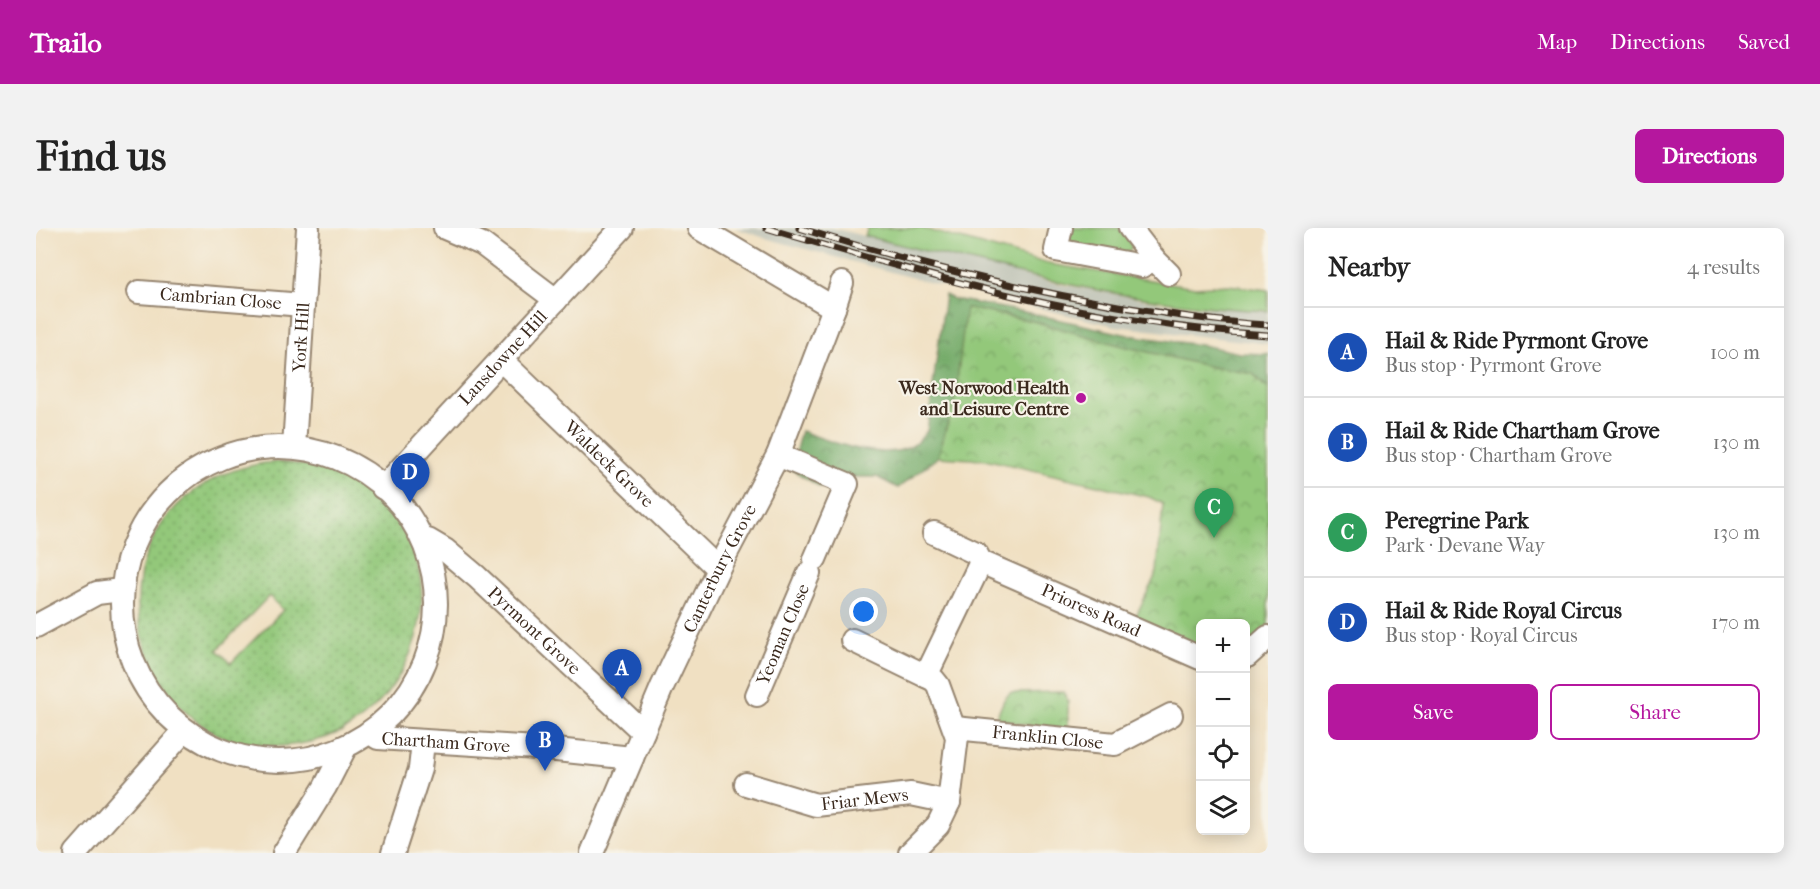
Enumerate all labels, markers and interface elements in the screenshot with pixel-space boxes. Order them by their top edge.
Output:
text: Trailo [30,26,102,59]
text: Map [1537,30,1577,54]
text: Directions [1610,30,1705,54]
text: Saved [1738,30,1790,54]
button: Directions [1635,129,1784,183]
text: Find us [36,132,166,181]
text: Nearby [1328,252,1410,283]
text: 4 results [1687,256,1760,279]
street label: Cambrian Close [159,283,282,314]
street label: York Hill [288,302,314,374]
street label: Lansdowne Hill [454,306,551,409]
text: Hail & Ride Pyrmont Grove [1385,328,1648,354]
text: A [1341,341,1354,364]
text: 100 m [1710,341,1760,364]
text: Bus stop · Pyrmont Grove [1385,354,1602,377]
place label: West Norwood Health and Leisure Centre [898,378,1070,420]
marker: West Norwood Health and Leisure Centre [1074,391,1088,405]
street label: Waldeck Grove [559,416,658,512]
text: Hail & Ride Chartham Grove [1385,418,1660,444]
text: B [1341,431,1354,454]
text: 130 m [1713,431,1760,454]
text: Bus stop · Chartham Grove [1385,444,1612,467]
pin: D [390,454,430,503]
pin: C [1194,488,1234,538]
street label: Canterbury Grove [679,501,761,636]
text: Peregrine Park [1385,508,1529,534]
text: C [1341,521,1354,544]
text: 130 m [1713,521,1760,544]
text: Park · Devane Way [1385,534,1545,557]
street label: Prioress Road [1038,579,1144,641]
street label: Yeoman Close [752,580,814,689]
street label: Pyrmont Grove [484,582,585,679]
your location [849,597,878,626]
text: Hail & Ride Royal Circus [1385,598,1622,624]
text: D [1340,611,1355,634]
text: 170 m [1711,611,1760,634]
map controls [1196,619,1250,835]
button: + [1196,619,1250,673]
text: Bus stop · Royal Circus [1385,624,1578,647]
pin: A [602,650,642,699]
button: − [1196,673,1250,727]
button: Save [1328,684,1538,740]
button: Share [1550,684,1760,740]
street label: Franklin Close [991,721,1104,753]
pin: B [526,722,564,771]
button: locate [1196,727,1250,781]
street label: Chartham Grove [381,728,511,757]
button: layers [1196,781,1250,835]
street label: Friar Mews [820,784,910,815]

